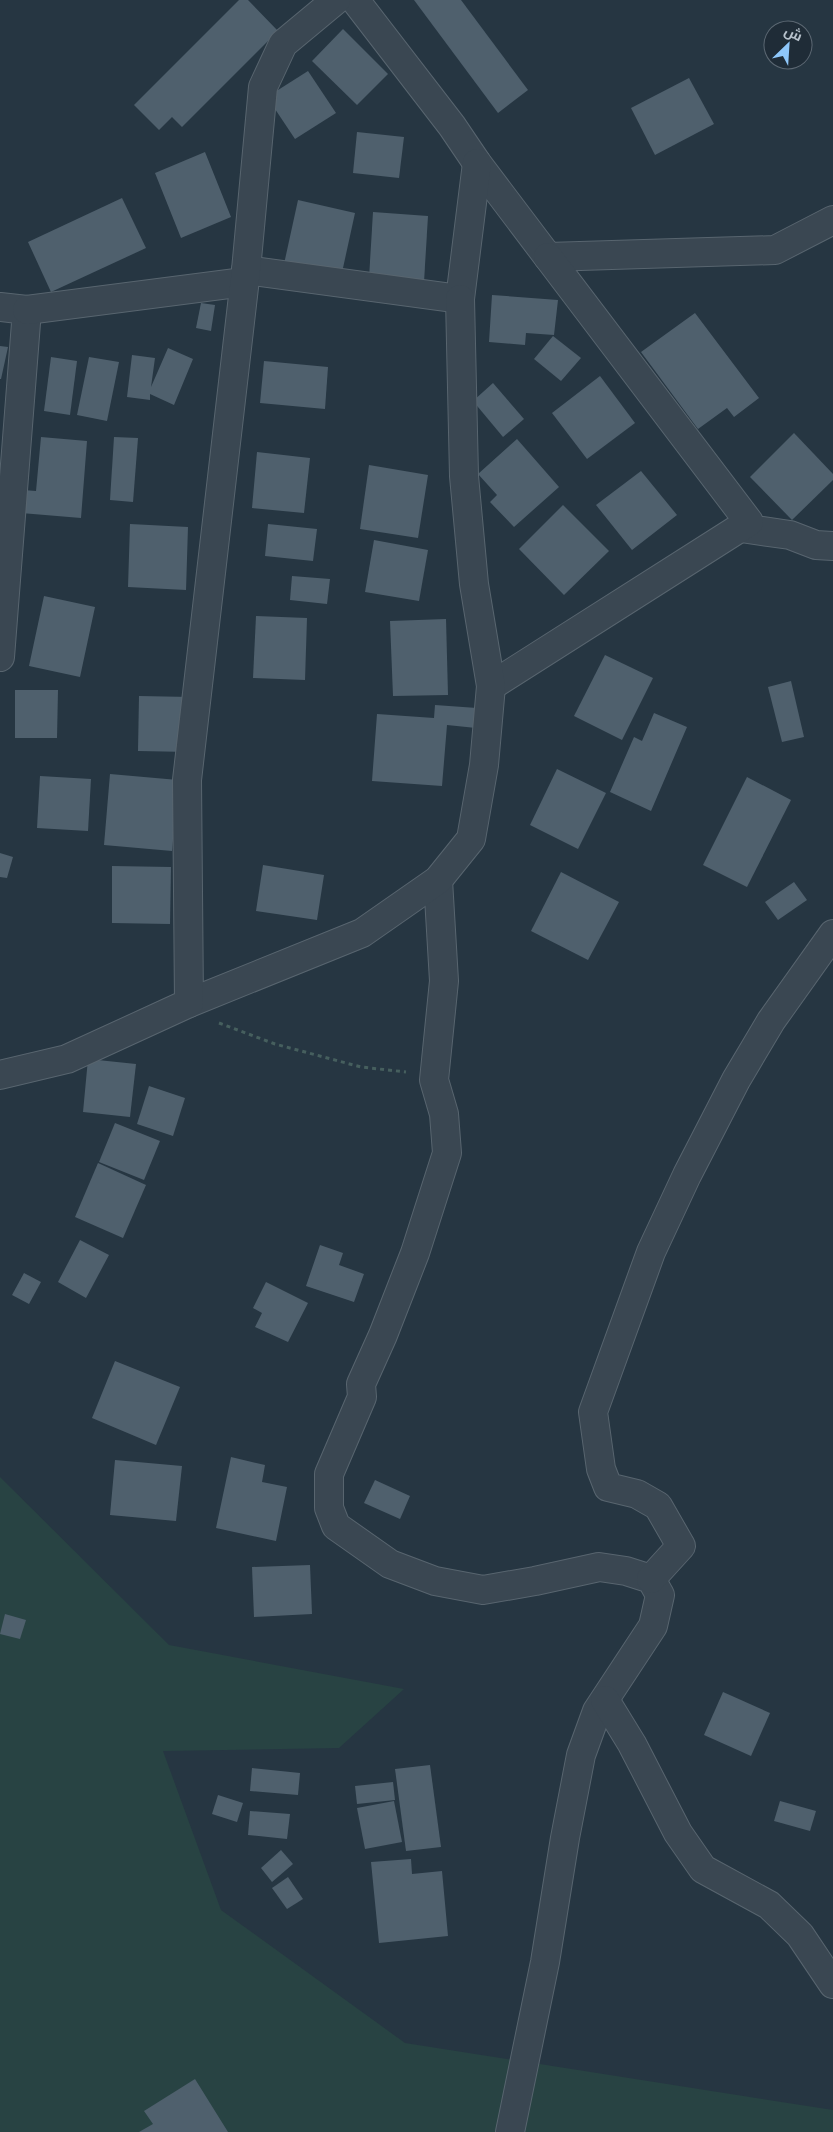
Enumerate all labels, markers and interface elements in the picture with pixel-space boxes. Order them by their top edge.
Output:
north arrow [763,20,813,70]
text: ش [782,21,805,45]

